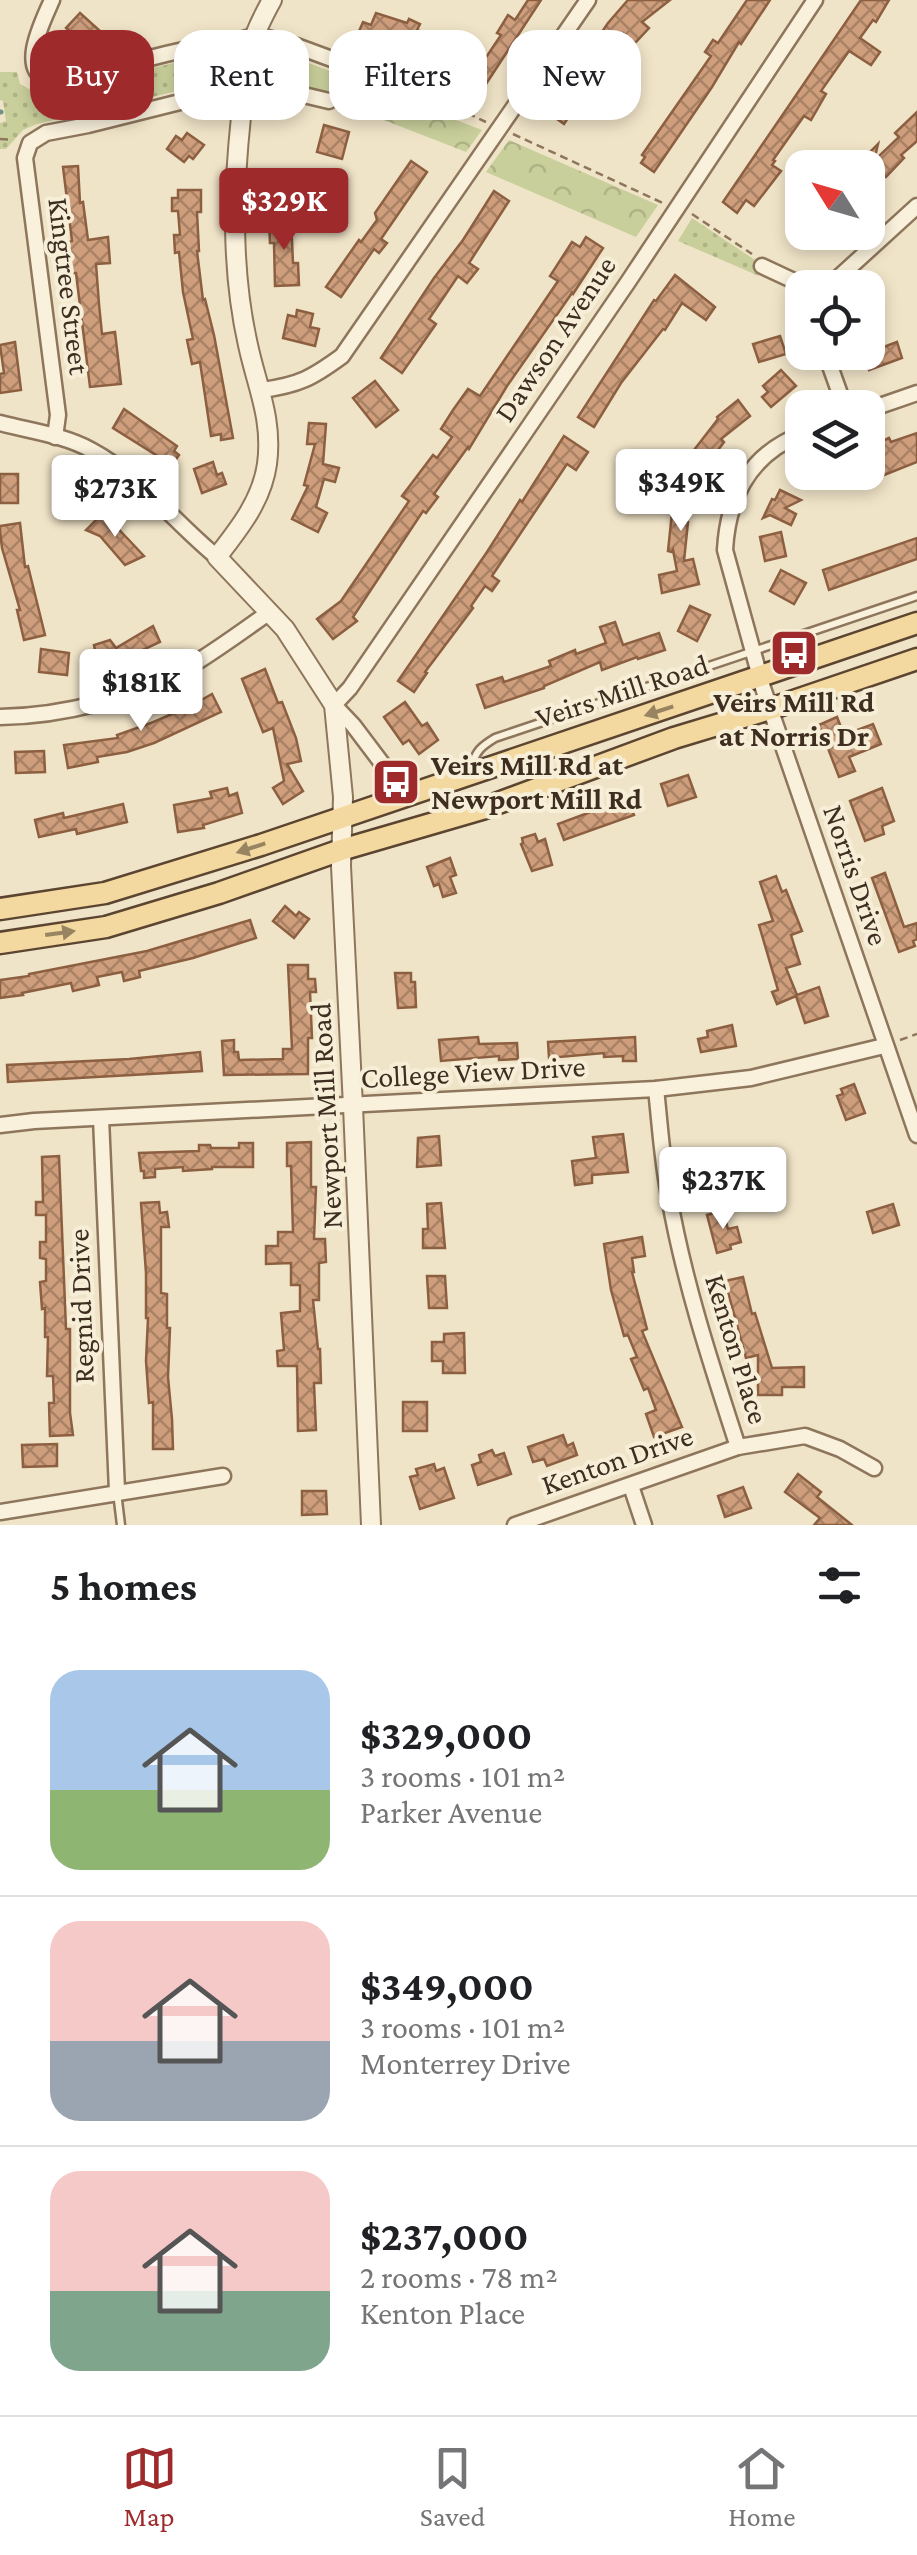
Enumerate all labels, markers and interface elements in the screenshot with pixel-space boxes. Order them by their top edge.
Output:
chip: Buy [30,30,154,120]
chip: Rent [174,30,309,120]
chip: Filters [329,30,487,120]
chip: New [507,30,641,120]
north arrow [785,150,885,250]
map controls [785,150,885,490]
pin: $329K [214,168,354,253]
text: $329K [241,182,327,218]
street label: Kingtree Street [41,196,97,377]
street label: Dawson Avenue [487,250,622,428]
button: locate [785,270,885,370]
button: layers [785,390,885,490]
pin: $349K [611,449,751,534]
pin: $273K [45,455,185,540]
text: $349K [638,463,724,499]
text: $273K [74,469,156,505]
bus stop icon: Veirs Mill Rd at Norris Dr [768,627,820,679]
street label: Veirs Mill Road [531,647,713,734]
pin: $181K [71,649,211,734]
text: $181K [102,663,181,699]
place label: Veirs Mill Rd at Norris Dr [713,685,875,752]
one-way arrow [644,704,674,719]
place label: Veirs Mill Rd at Newport Mill Rd [430,748,642,815]
bus stop icon: Veirs Mill Rd at Newport Mill Rd [370,756,422,808]
street label: Norris Drive [817,800,896,949]
one-way arrow [235,841,265,856]
one-way arrow [44,925,76,941]
street label: Newport Mill Road [303,1002,349,1230]
street label: College View Drive [360,1049,586,1095]
pin: $237K [653,1147,793,1232]
text: $237K [681,1161,765,1197]
street label: Regnid Drive [61,1228,101,1384]
street label: Kenton Place [699,1270,776,1428]
street label: Kenton Drive [537,1418,697,1501]
icon: filters [812,1558,867,1613]
text: 5 homes [50,1562,197,1609]
icon: home [130,1710,250,1830]
text: $329,000 [360,1711,532,1758]
text: 3 rooms · 101 m² [360,1758,565,1794]
text: Parker Avenue [360,1794,542,1830]
icon: home [130,1961,250,2081]
text: $349,000 [360,1962,534,2009]
text: 3 rooms · 101 m² [360,2009,565,2045]
text: Monterrey Drive [360,2045,570,2081]
icon: home [130,2211,250,2331]
text: $237,000 [360,2212,529,2259]
text: 2 rooms · 78 m² [360,2259,558,2295]
text: Kenton Place [360,2295,525,2331]
tab: Map [122,2441,177,2532]
tab: Saved [420,2441,485,2532]
tab: Home [728,2441,795,2532]

